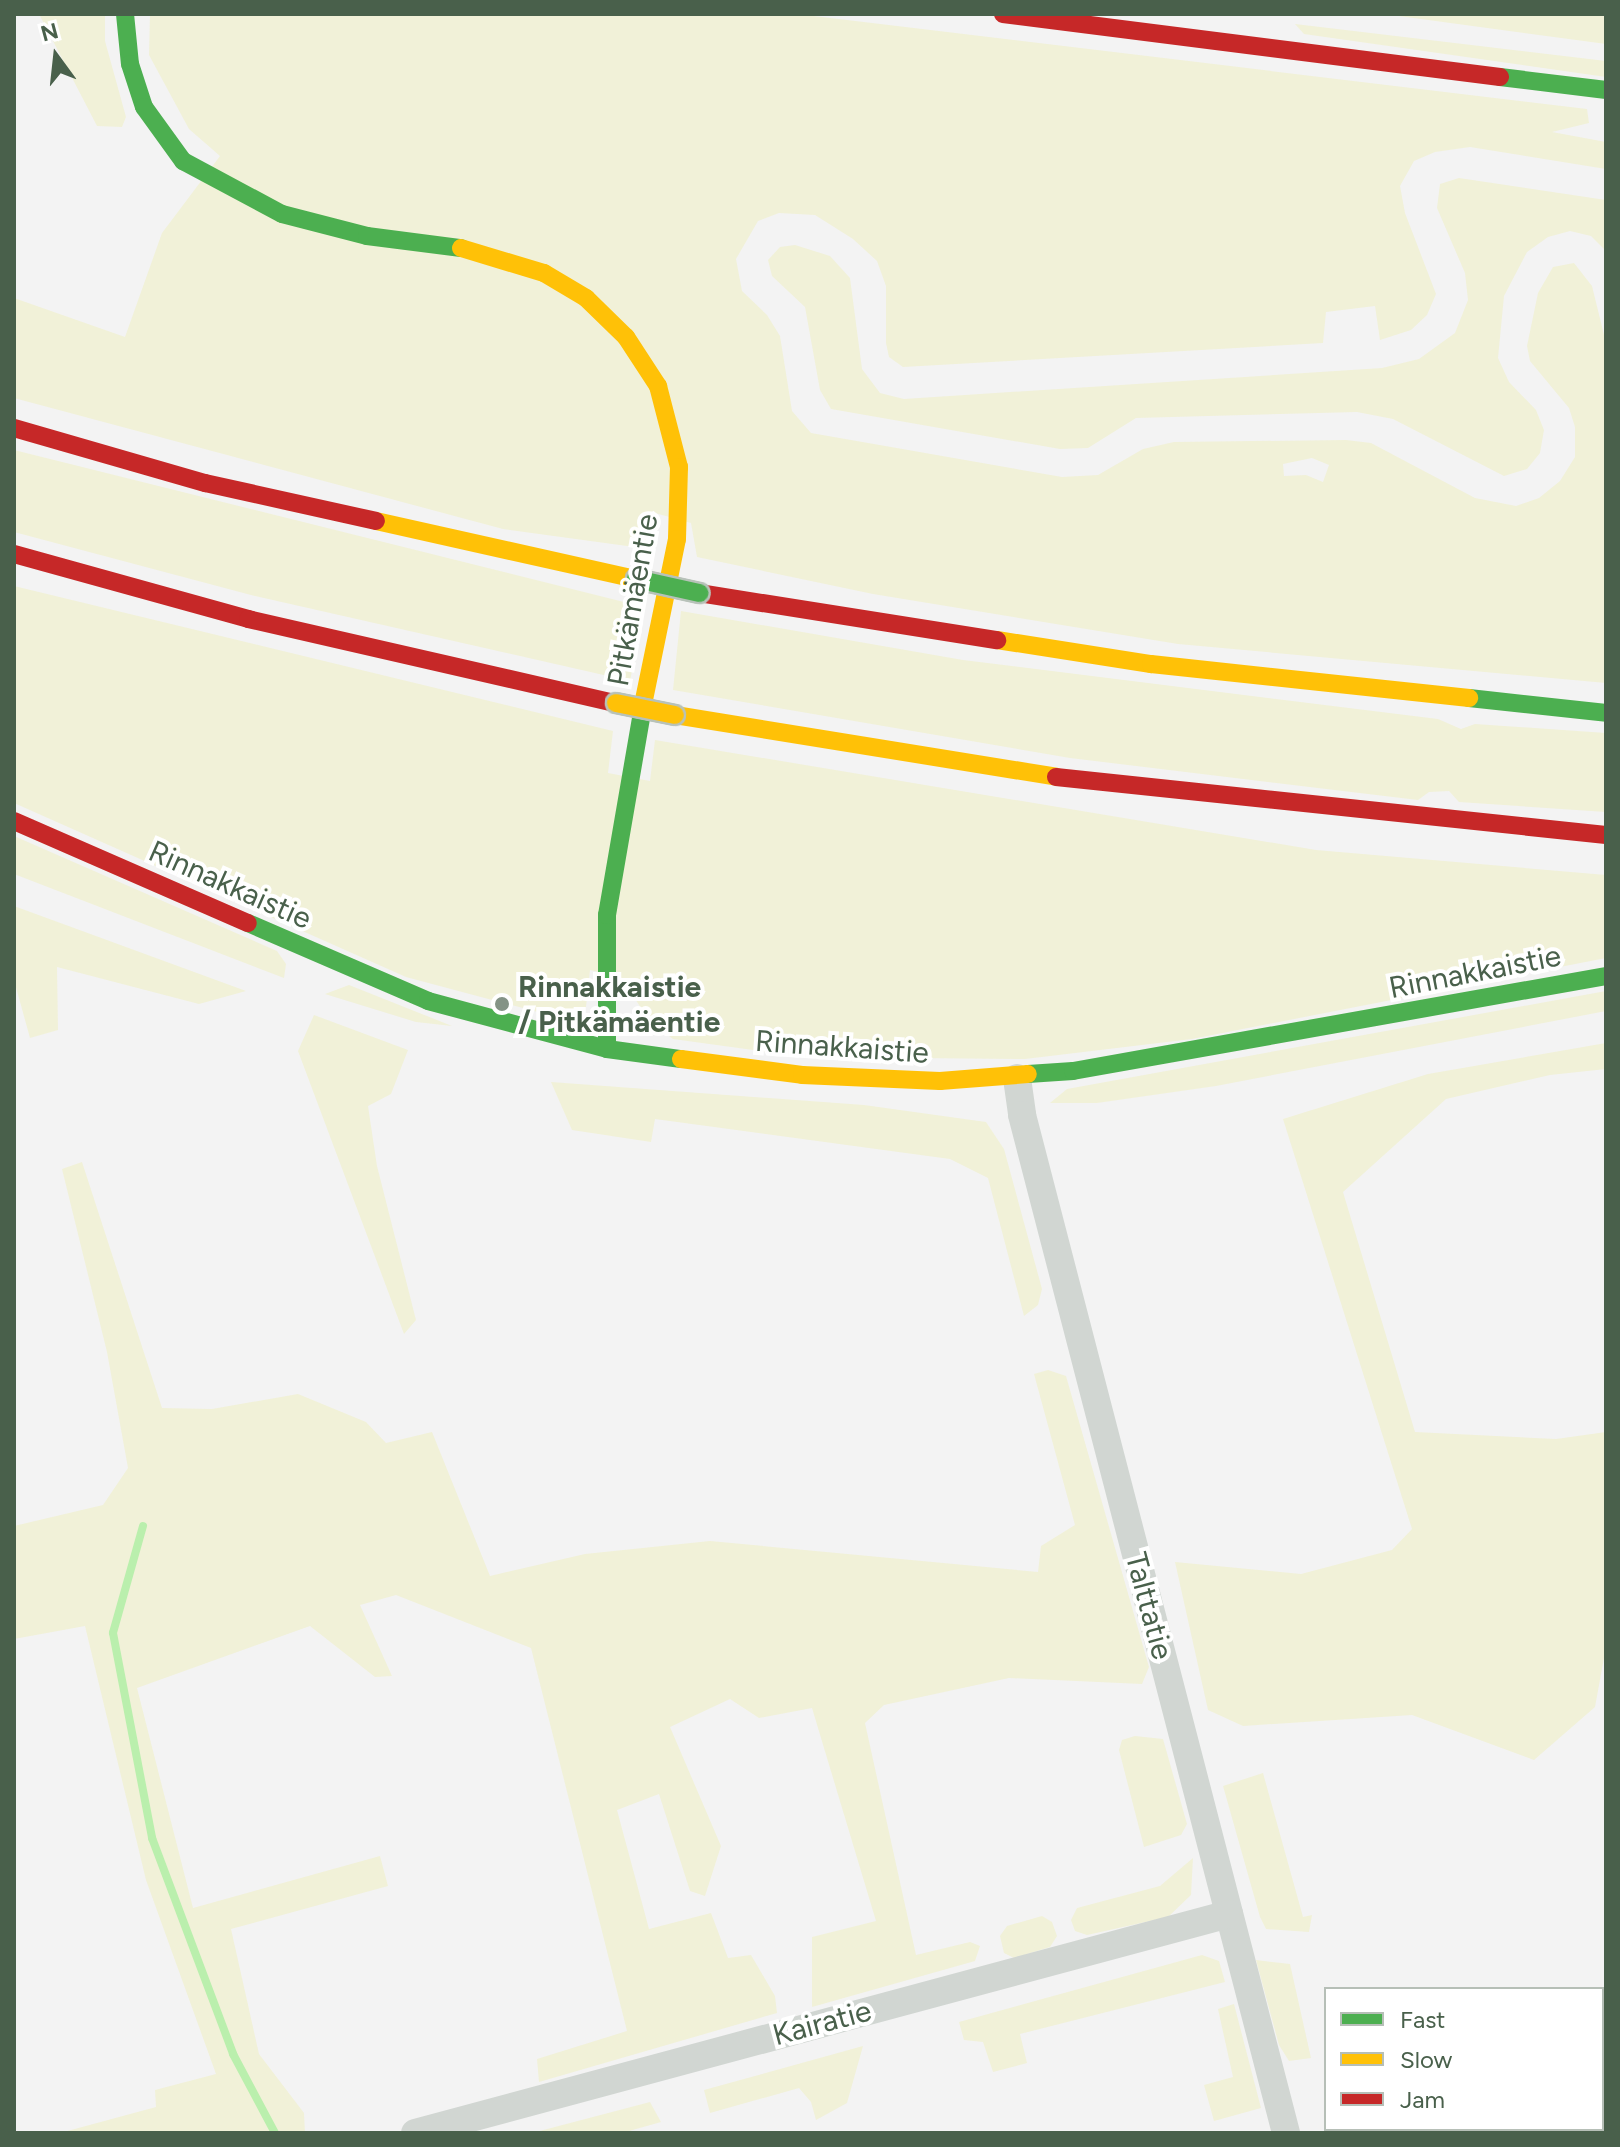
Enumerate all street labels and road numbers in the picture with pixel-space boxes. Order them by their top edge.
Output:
street label: Pitkämäentie [600,511,666,689]
street label: Rinnakkaistie [143,833,317,937]
street label: Rinnakkaistie [1386,938,1564,1006]
street label: Rinnakkaistie [754,1023,930,1071]
street label: Talttatie [1117,1549,1181,1663]
street label: Kairatie [769,1993,875,2053]

